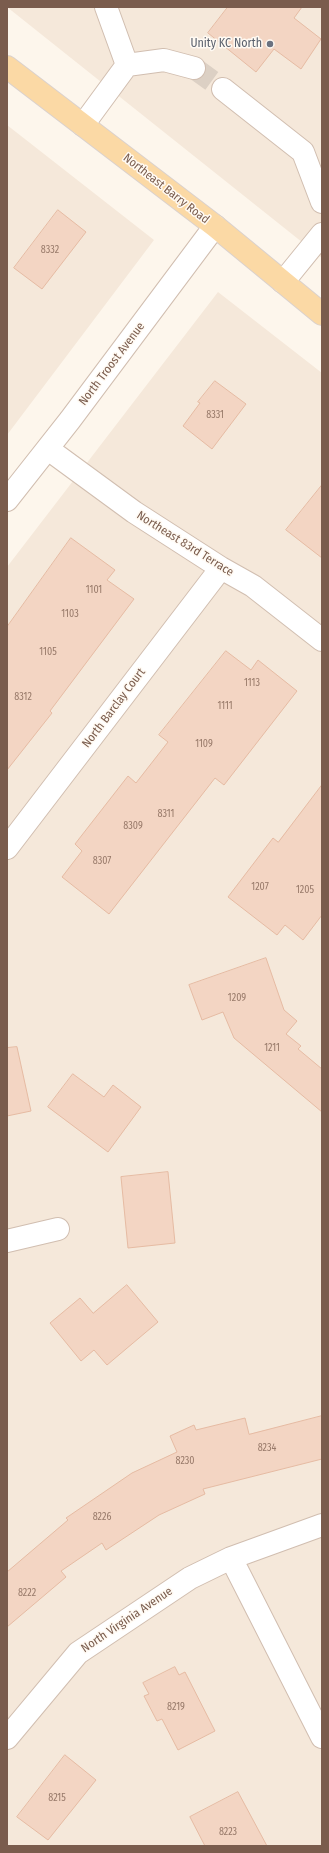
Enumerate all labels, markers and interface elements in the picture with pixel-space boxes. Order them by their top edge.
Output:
place label: Unity KC North [190,37,262,51]
marker: Unity KC North [265,39,275,49]
street label: Northeast Barry Road [120,151,212,227]
house number: 8332 [41,244,59,256]
street label: North Troost Avenue [76,320,148,408]
house number: 8331 [206,409,224,421]
street label: Northeast 83rd Terrace [134,508,236,580]
house number: 1101 [86,584,102,596]
house number: 1103 [61,608,79,620]
house number: 1105 [39,646,57,658]
street label: North Barclay Court [79,665,149,751]
house number: 1113 [244,677,260,689]
house number: 8312 [14,691,32,703]
house number: 1111 [217,700,233,712]
house number: 1109 [195,738,213,750]
house number: 8311 [158,808,174,820]
house number: 8309 [123,820,143,832]
house number: 8307 [93,855,111,867]
house number: 1207 [251,881,269,893]
house number: 1205 [296,884,314,896]
house number: 1209 [228,992,246,1004]
house number: 1211 [264,1042,280,1054]
house number: 8234 [258,1442,276,1454]
house number: 8230 [175,1455,195,1467]
house number: 8226 [93,1511,111,1523]
street label: North Virginia Avenue [79,1584,175,1656]
house number: 8222 [18,1587,36,1599]
house number: 8219 [167,1701,185,1713]
house number: 8215 [48,1792,66,1804]
house number: 8223 [219,1826,237,1838]

